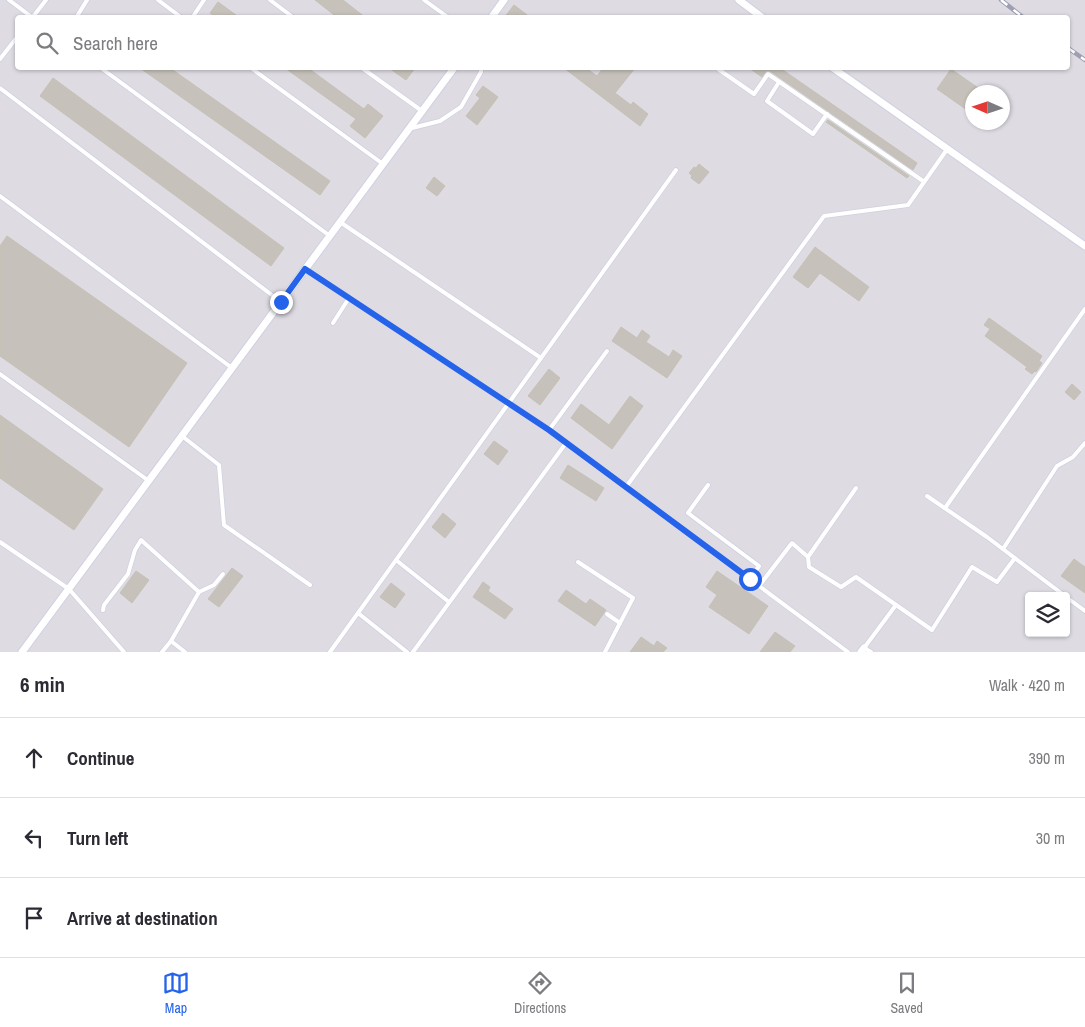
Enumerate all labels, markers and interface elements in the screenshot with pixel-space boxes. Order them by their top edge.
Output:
search box [15,15,1070,70]
icon: search [33,29,61,57]
text: Search here [73,30,158,56]
north arrow [965,85,1010,130]
route end [270,291,293,314]
route start [739,568,762,591]
map controls [1025,592,1070,637]
button: layers [1025,592,1070,637]
text: 6 min [20,670,65,699]
text: Walk · 420 m [989,674,1065,696]
icon: ahead [20,744,48,772]
text: Continue [67,745,135,771]
text: 390 m [1029,747,1065,769]
icon: left [20,824,48,852]
text: Turn left [67,825,128,851]
text: 30 m [1036,827,1065,849]
icon: arrive [20,904,48,932]
text: Arrive at destination [67,905,218,931]
tab: Map [162,969,190,1017]
tab: Directions [514,969,566,1017]
tab: Saved [890,969,923,1017]

